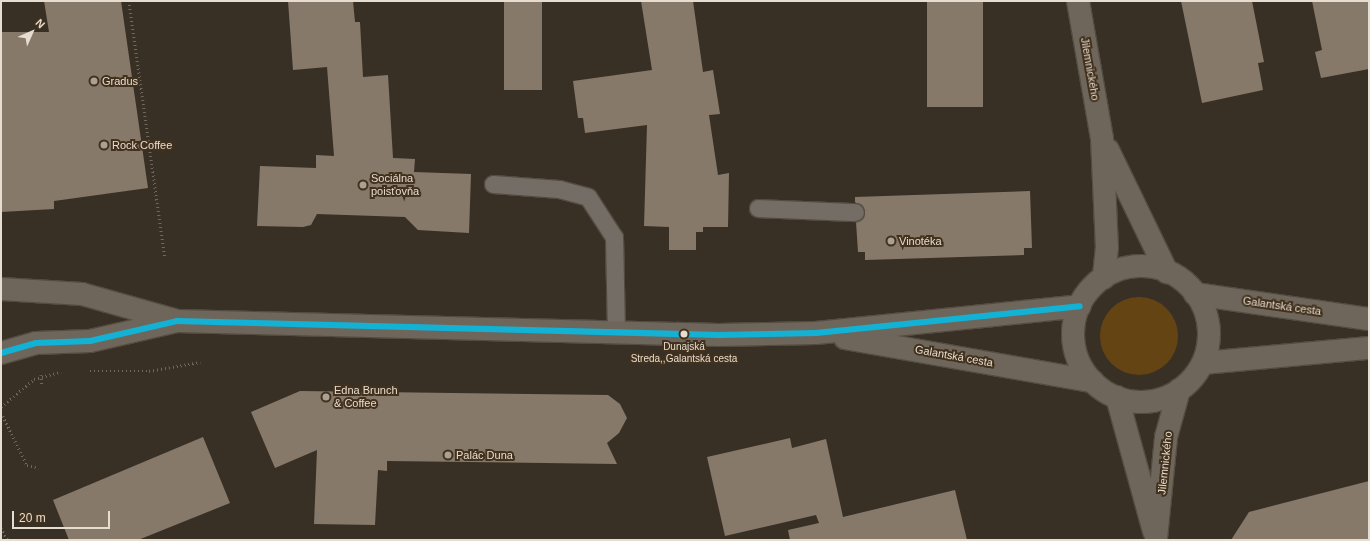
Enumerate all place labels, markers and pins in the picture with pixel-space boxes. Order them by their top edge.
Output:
place label: Gradus [102,74,138,88]
marker: Gradus [89,76,99,86]
place label: Rock Coffee [112,138,172,152]
marker: Rock Coffee [99,140,109,150]
place label: Sociálna poisťovňa [371,172,419,198]
marker: Sociálna poisťovňa [358,180,368,190]
place label: Vinotéka [899,234,942,248]
marker: Vinotéka [886,236,896,246]
marker: Dunajská Streda,,Galantská cesta [679,329,689,339]
place label: Dunajská Streda,,Galantská cesta [631,340,737,364]
place label: Edna Brunch & Coffee [334,384,398,410]
marker: Edna Brunch & Coffee [321,392,331,402]
place label: Palác Duna [456,448,513,462]
marker: Palác Duna [443,450,453,460]

